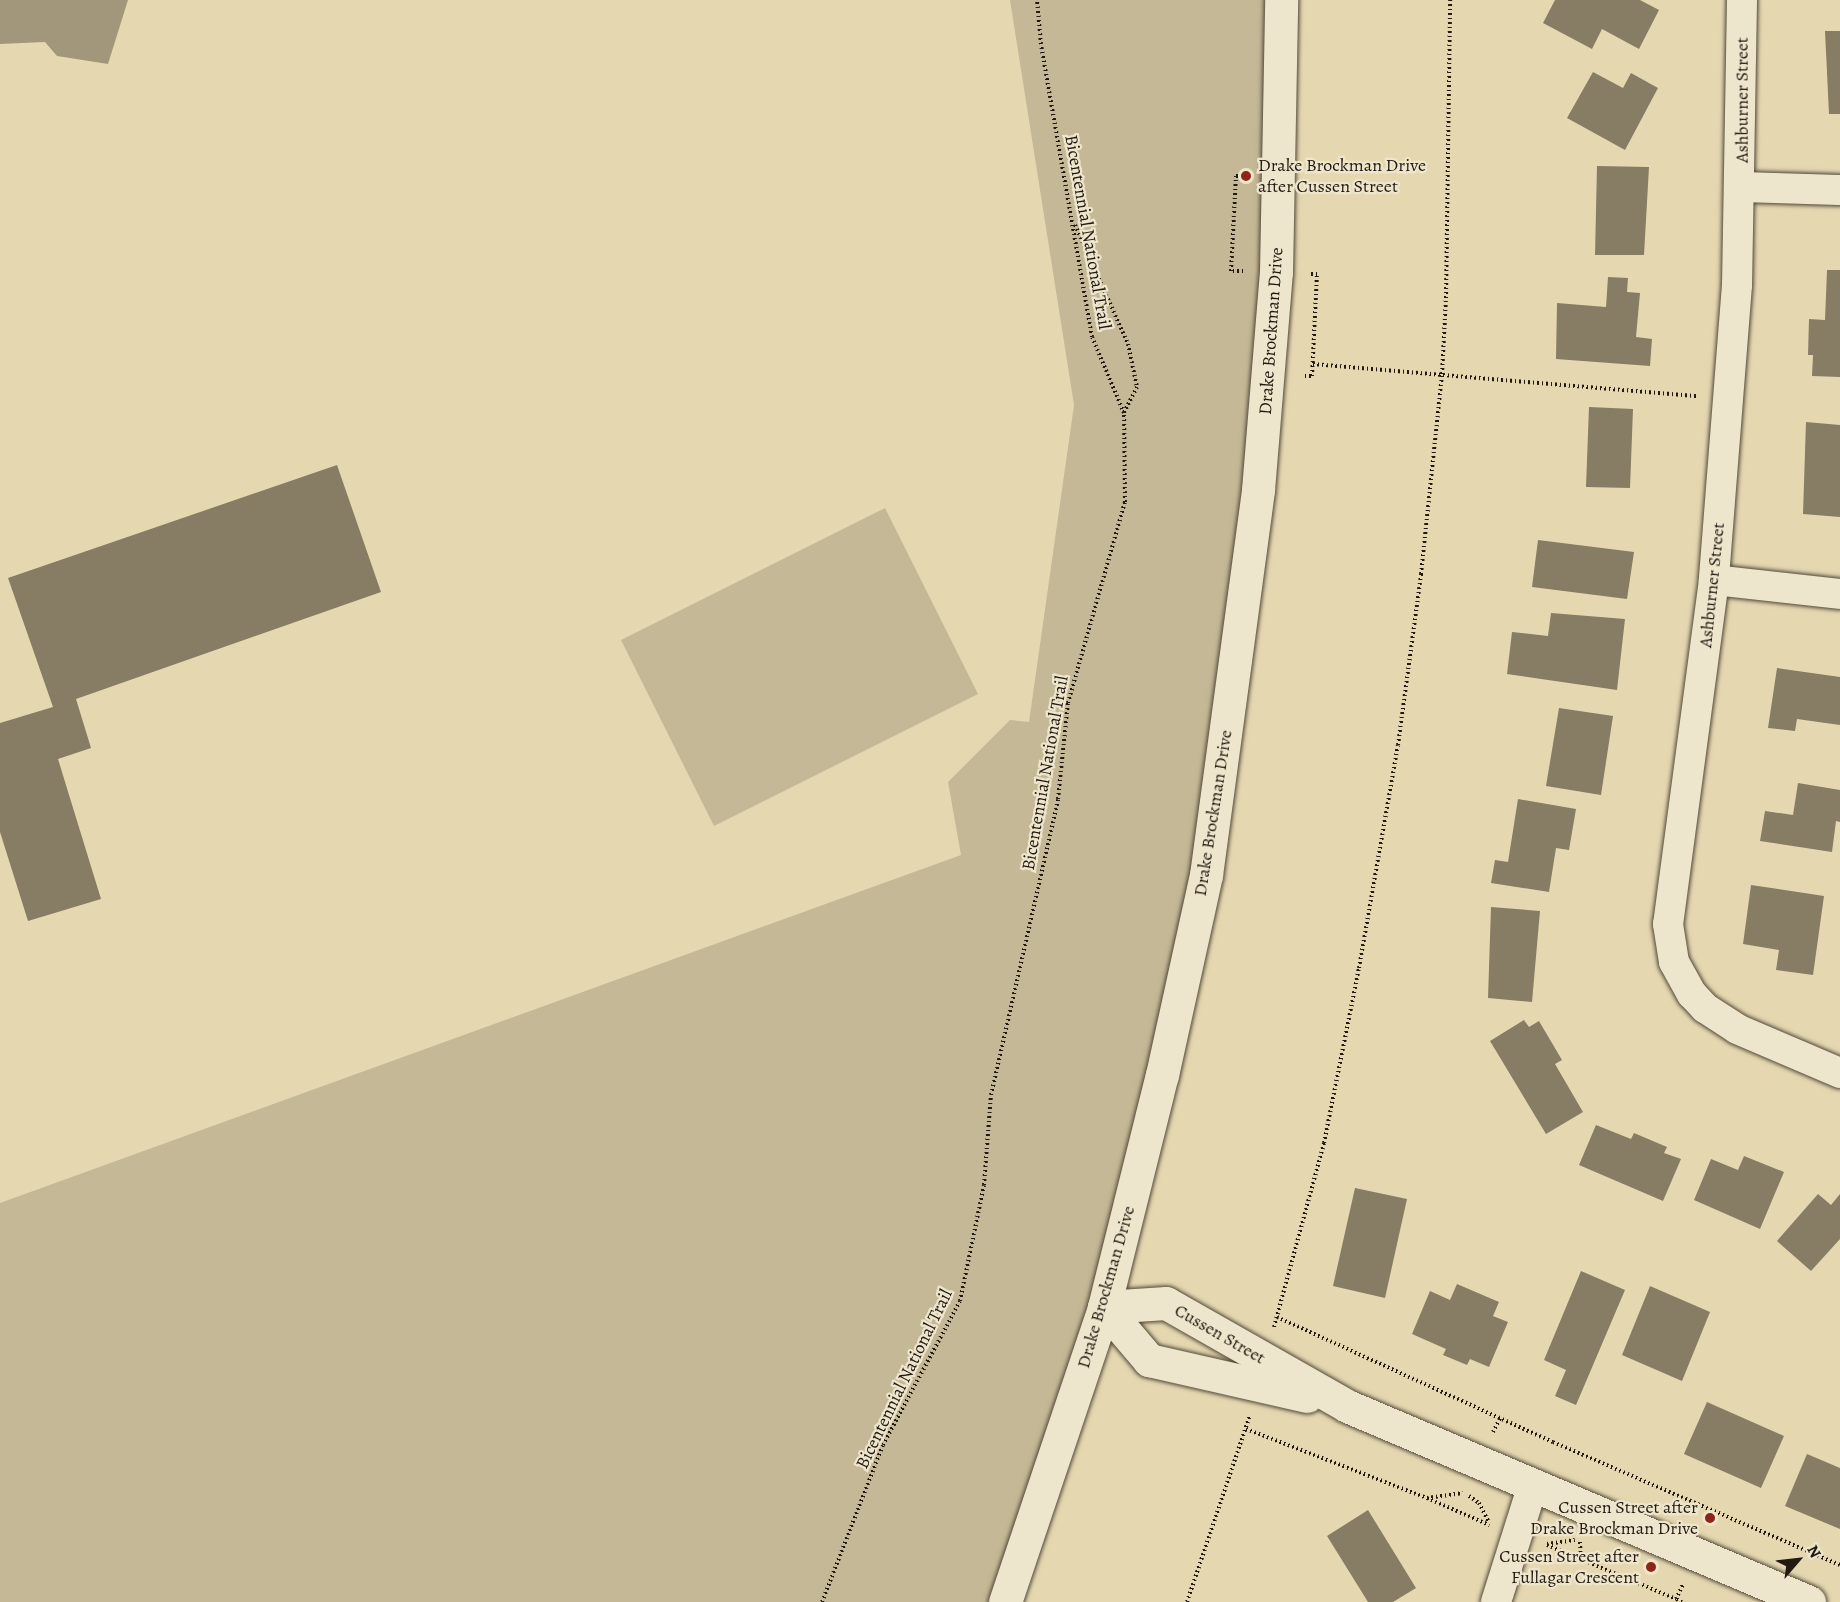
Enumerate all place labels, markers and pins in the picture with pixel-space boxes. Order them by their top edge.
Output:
place label: Drake Brockman Drive after Cussen Street [1258,155,1426,198]
marker: Drake Brockman Drive after Cussen Street [1239,169,1253,183]
place label: Cussen Street after Drake Brockman Drive [1530,1497,1698,1540]
marker: Cussen Street after Drake Brockman Drive [1703,1511,1717,1525]
place label: Cussen Street after Fullagar Crescent [1499,1546,1639,1588]
marker: Cussen Street after Fullagar Crescent [1644,1560,1658,1574]

